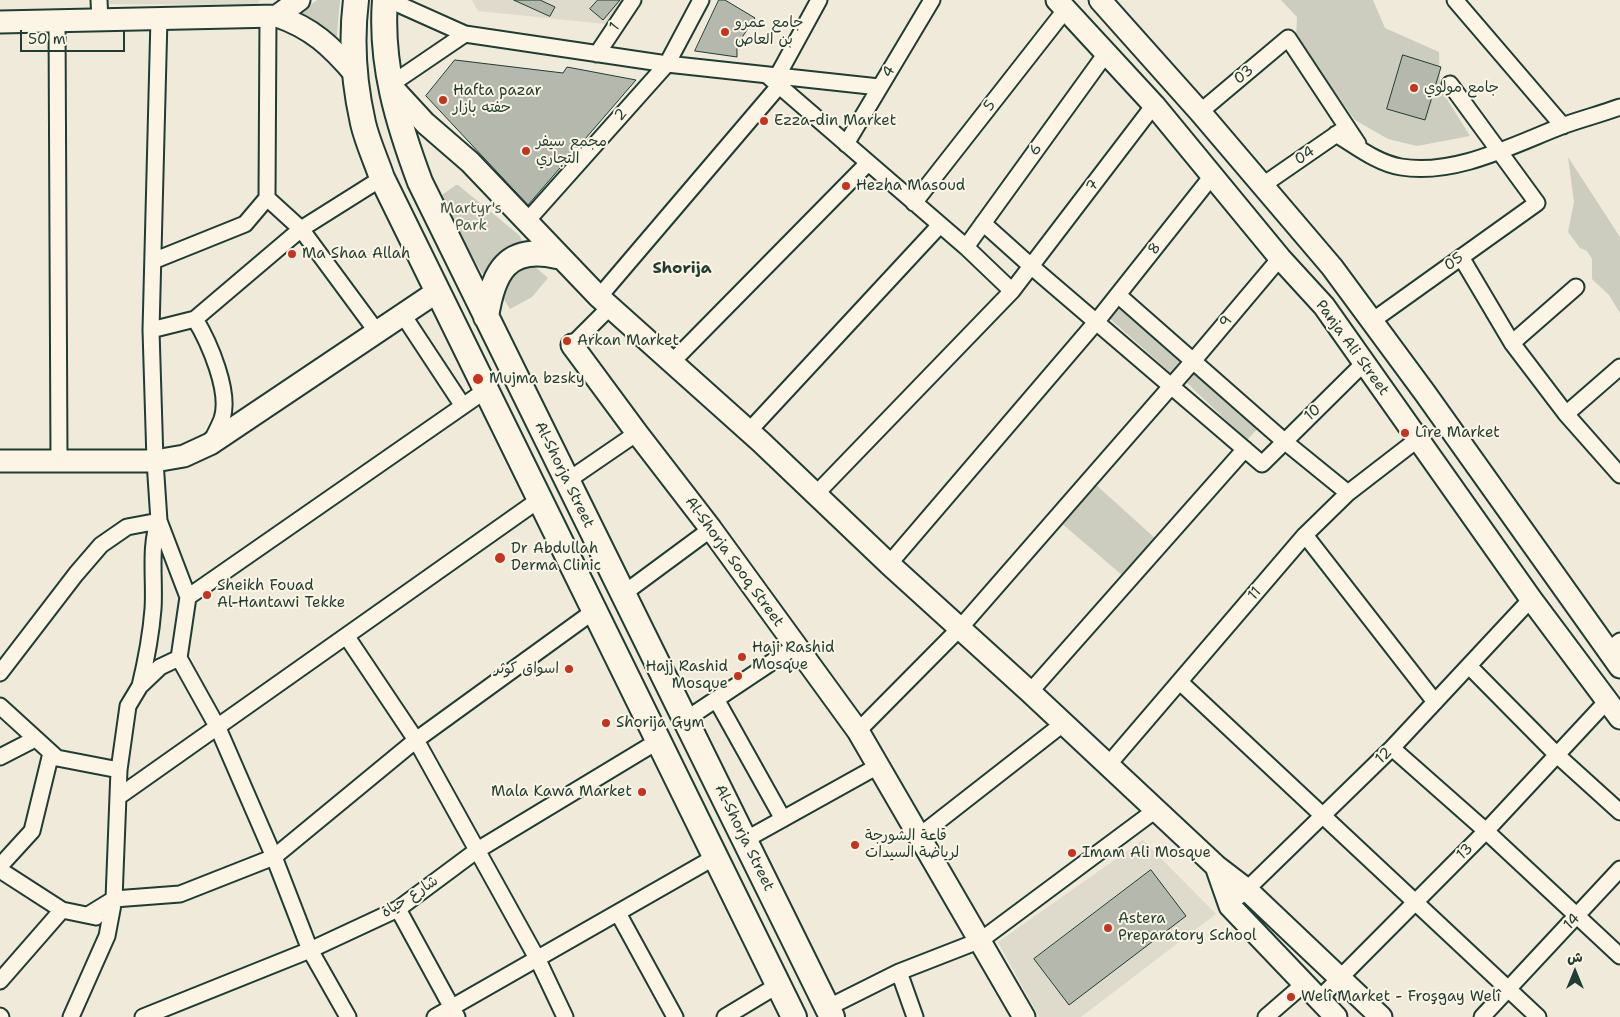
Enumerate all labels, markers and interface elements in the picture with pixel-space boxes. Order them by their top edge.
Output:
place label: جامع عمرو بن العاص [735,14,804,49]
street label: 1 [606,19,624,35]
scale bar [22,20,128,52]
marker: جامع عمرو بن العاص [719,26,731,38]
text: 50 m [28,29,66,49]
street label: 03 [1230,62,1258,88]
street label: 4 [879,63,899,81]
place label: جامع مولوي [1424,79,1499,97]
place label: Hafta pazar حفته بازار [453,82,541,117]
marker: جامع مولوي [1408,82,1420,94]
marker: Hafta pazar حفته بازار [437,94,449,106]
street label: 5 [980,97,1000,115]
street label: 2 [611,105,631,125]
place label: Ezza-din Market [774,112,896,130]
marker: Ezza-din Market [758,115,770,127]
place label: مجمع سيفر التجاري [536,133,607,168]
street label: 6 [1026,140,1046,160]
street label: 04 [1291,143,1319,169]
marker: مجمع سيفر التجاري [520,145,532,157]
street label: 7 [1083,176,1103,196]
place label: Hezha Masoud [856,177,965,195]
marker: Hezha Masoud [840,180,852,192]
park label: Martyr's Park [440,200,502,235]
street label: 8 [1145,239,1165,259]
place label: Ma Shaa Allah [302,245,410,263]
marker: Ma Shaa Allah [286,248,298,260]
street label: 05 [1441,249,1467,275]
district label: Shorija [652,259,712,279]
street label: Panja Ali Street [1311,297,1393,399]
street label: 9 [1216,312,1236,332]
place label: Arkan Market [577,332,679,350]
marker: Arkan Market [561,335,573,347]
place label: Mujma bzsky [489,370,585,388]
marker: Mujma bzsky [471,372,485,386]
street label: 10 [1301,401,1325,425]
street label: Al-Shorja Street [530,419,598,531]
place label: Lîre Market [1415,424,1500,442]
marker: Lîre Market [1399,427,1411,439]
street label: Al-Shorja Sooq Street [681,493,787,631]
place label: Dr Abdullah Derma Clinic [511,540,601,575]
marker: Dr Abdullah Derma Clinic [493,551,507,565]
place label: Sheikh Fouad Al-Hantawi Tekke [217,577,345,612]
street label: 11 [1244,584,1266,604]
marker: Sheikh Fouad Al-Hantawi Tekke [201,589,213,601]
place label: Haji Rashid Mosque [752,639,835,674]
marker: Haji Rashid Mosque [736,651,748,663]
place label: Hajj Rashid Mosque [645,658,728,693]
place label: اسواق كوثر [494,660,559,678]
marker: اسواق كوثر [563,663,575,675]
marker: Hajj Rashid Mosque [732,670,744,682]
place label: Shorija Gym [616,714,704,732]
marker: Shorija Gym [600,717,612,729]
street label: 12 [1372,744,1396,768]
street label: Al-Shorja Street [710,782,778,894]
place label: Mala Kawa Market [491,783,632,801]
marker: Mala Kawa Market [636,786,648,798]
place label: قاعة الشورجة لرياضة السيدات [865,827,959,862]
marker: قاعة الشورجة لرياضة السيدات [849,839,861,851]
street label: 13 [1453,840,1477,864]
place label: Imam Ali Mosque [1082,844,1211,862]
marker: Imam Ali Mosque [1066,847,1078,859]
street label: شارع حياة [378,872,442,922]
place label: Astera Preparatory School [1118,910,1257,945]
street label: 14 [1560,910,1584,934]
marker: Astera Preparatory School [1102,922,1114,934]
north arrow [1550,947,1600,997]
text: ش [1567,948,1583,966]
place label: Welî Market - Froşgay Welî [1301,988,1501,1006]
marker: Welî Market - Froşgay Welî [1285,991,1297,1003]

